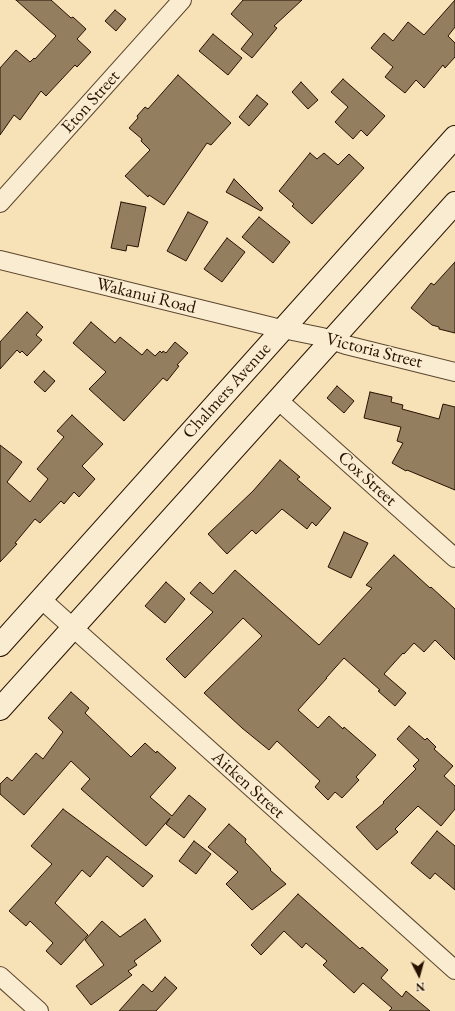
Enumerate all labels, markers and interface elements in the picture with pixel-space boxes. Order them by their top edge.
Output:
street label: Eton Street [57,66,125,138]
street label: Wakanui Road [94,273,198,319]
street label: Victoria Street [323,329,425,373]
street label: Chalmers Avenue [178,339,276,443]
street label: Cox Street [333,447,401,511]
street label: Aitken Street [207,747,289,823]
north arrow [399,955,439,995]
text: N [415,980,425,994]

